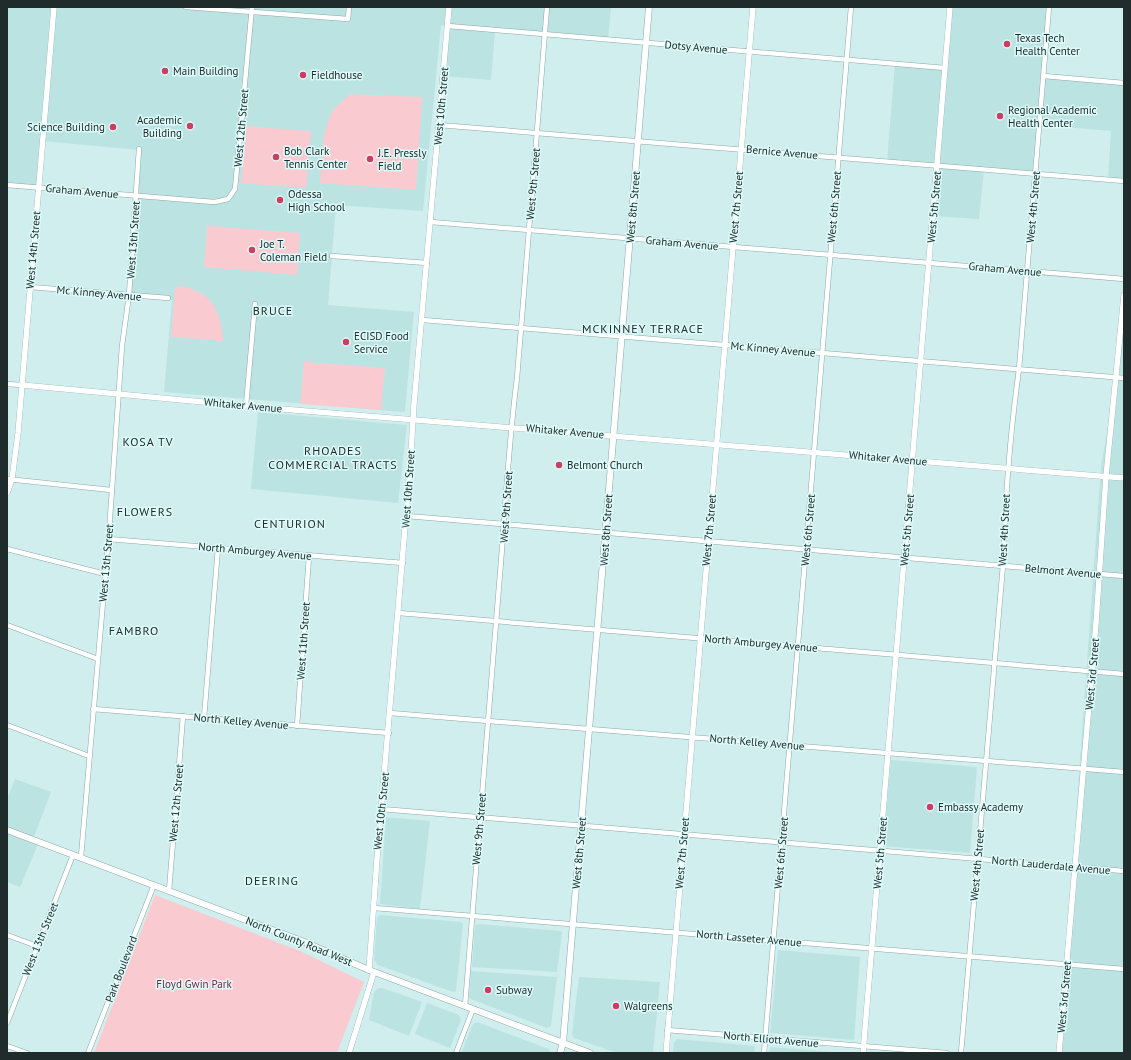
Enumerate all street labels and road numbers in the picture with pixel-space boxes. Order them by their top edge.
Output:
street label: Dotsy Avenue [664,37,728,57]
street label: West 10th Street [431,66,451,146]
street label: West 12th Street [231,88,251,168]
street label: Bernice Avenue [746,142,819,162]
street label: West 9th Street [523,147,543,221]
street label: West 8th Street [623,170,643,244]
street label: West 7th Street [726,170,746,243]
street label: West 6th Street [824,170,844,244]
street label: West 5th Street [924,170,944,244]
street label: West 4th Street [1023,170,1043,244]
street label: Graham Avenue [45,181,120,201]
street label: West 13th Street [123,200,143,280]
street label: West 14th Street [23,210,43,290]
street label: Graham Avenue [645,233,720,253]
street label: Graham Avenue [968,259,1043,279]
street label: Mc Kinney Avenue [56,282,142,304]
street label: Mc Kinney Avenue [730,338,816,360]
street label: Whitaker Avenue [203,395,283,415]
street label: Whitaker Avenue [525,421,605,441]
street label: Whitaker Avenue [848,448,928,468]
street label: West 10th Street [398,449,418,529]
street label: West 9th Street [496,470,516,544]
street label: West 8th Street [596,493,616,567]
street label: West 7th Street [699,493,719,566]
street label: West 6th Street [798,493,818,567]
street label: West 5th Street [897,493,917,567]
street label: West 4th Street [995,493,1013,566]
street label: West 13th Street [96,523,116,603]
street label: North Amburgey Avenue [198,539,313,563]
street label: Belmont Avenue [1024,561,1102,581]
street label: West 11th Street [293,601,313,681]
street label: North Amburgey Avenue [704,631,819,655]
street label: West 3rd Street [1082,637,1102,711]
street label: North Kelley Avenue [193,710,289,732]
street label: North Kelley Avenue [709,731,805,753]
street label: West 12th Street [166,763,186,843]
street label: West 10th Street [370,771,392,851]
street label: West 9th Street [469,792,489,866]
street label: West 8th Street [569,816,589,890]
street label: West 7th Street [672,816,692,889]
street label: West 6th Street [771,816,791,890]
street label: West 5th Street [870,816,890,890]
street label: West 4th Street [967,828,987,902]
street label: North Lauderdale Avenue [991,853,1111,877]
street label: West 13th Street [19,900,61,978]
street label: North County Road West [244,913,355,969]
street label: North Lasseter Avenue [696,926,803,950]
street label: Park Boulevard [102,934,140,1004]
street label: West 3rd Street [1054,960,1074,1034]
street label: North Elliott Avenue [723,1028,820,1050]

